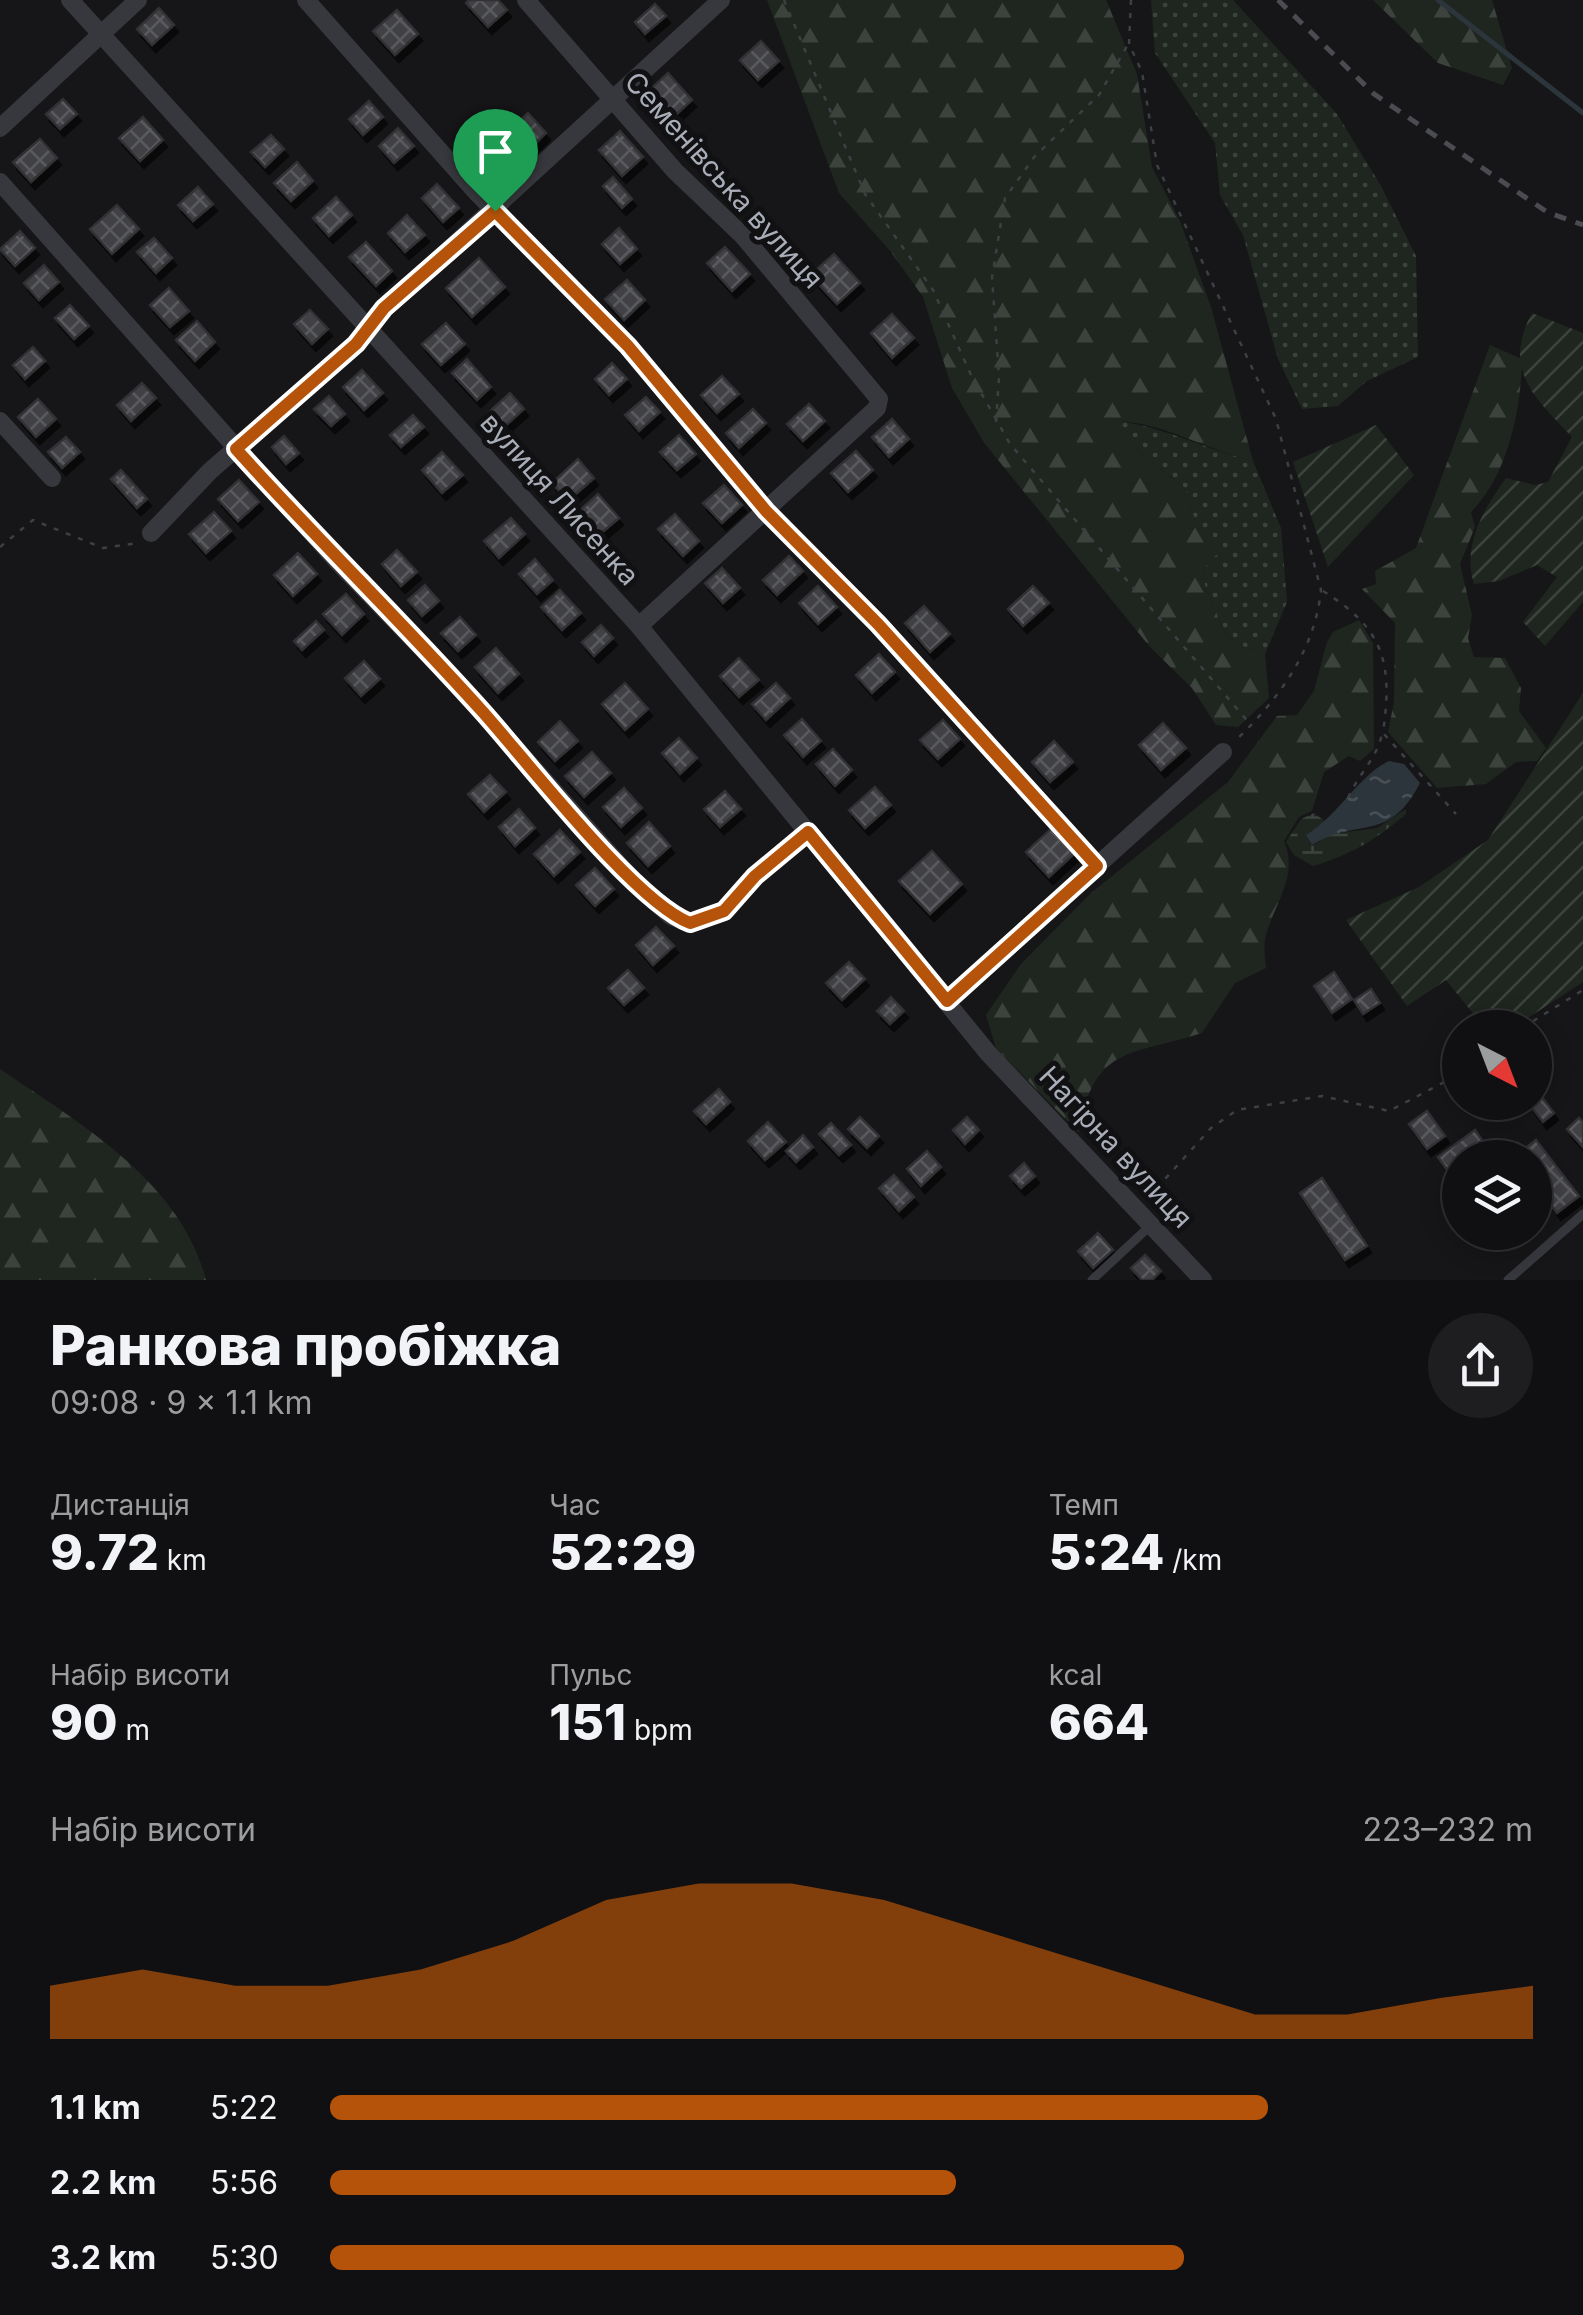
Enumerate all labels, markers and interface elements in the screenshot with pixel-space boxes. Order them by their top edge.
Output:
street label: Семенівська вулиця [618,65,830,295]
pin [453,109,538,212]
icon: arrive [468,124,523,179]
street label: вулиця Лисенка [474,406,646,592]
north arrow [1442,1010,1552,1120]
map controls [1442,1010,1552,1250]
street label: Нагірна вулиця [1032,1059,1200,1235]
button: layers [1442,1140,1552,1250]
text: Ранкова пробіжка [50,1312,561,1378]
button: share [1428,1313,1533,1418]
text: 09:08 · 9 × 1.1 km [50,1383,313,1422]
text: Дистанція [50,1488,190,1522]
text: Час [549,1488,601,1522]
text: Темп [1049,1488,1119,1522]
text: 9.72 [50,1522,159,1582]
text: 52:29 [549,1522,696,1582]
text: 5:24 [1049,1522,1164,1582]
text: km [159,1543,207,1577]
text: /km [1164,1543,1222,1577]
text: Набір висоти [50,1658,230,1692]
text: Пульс [549,1658,632,1692]
text: kcal [1049,1658,1102,1692]
text: 90 [50,1692,118,1752]
text: 151 [549,1692,626,1752]
text: 664 [1049,1692,1149,1752]
text: m [118,1713,150,1747]
text: bpm [626,1713,693,1747]
text: Набір висоти [50,1810,256,1849]
text: 223–232 m [1362,1810,1533,1849]
text: 1.1 km [50,2088,141,2127]
text: 5:22 [210,2088,278,2127]
text: 2.2 km [50,2163,156,2202]
text: 5:56 [210,2163,278,2202]
text: 3.2 km [50,2238,156,2277]
text: 5:30 [210,2238,279,2277]

